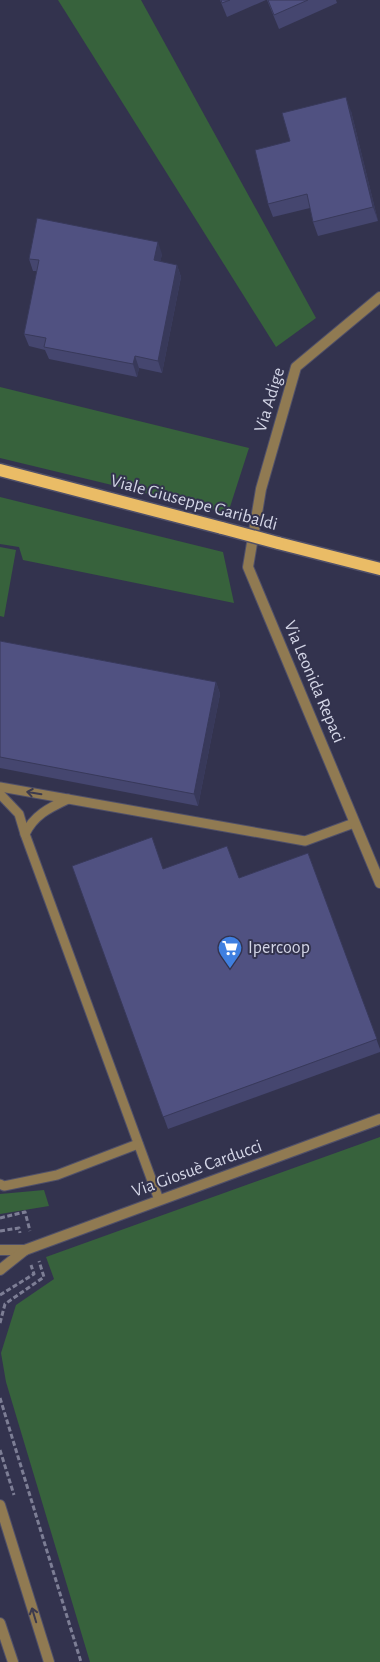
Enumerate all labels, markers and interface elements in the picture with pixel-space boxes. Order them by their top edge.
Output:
street label: Via Adige [252,366,288,434]
street label: Viale Giuseppe Garibaldi [109,472,279,534]
street label: Via Leonida Repaci [280,618,348,746]
one-way arrow [27,788,43,798]
supermarket icon: Ipercoop [217,935,243,969]
place label: Ipercoop [248,939,310,957]
street label: Via Giosuè Carducci [130,1137,264,1201]
one-way arrow [29,1608,39,1624]

